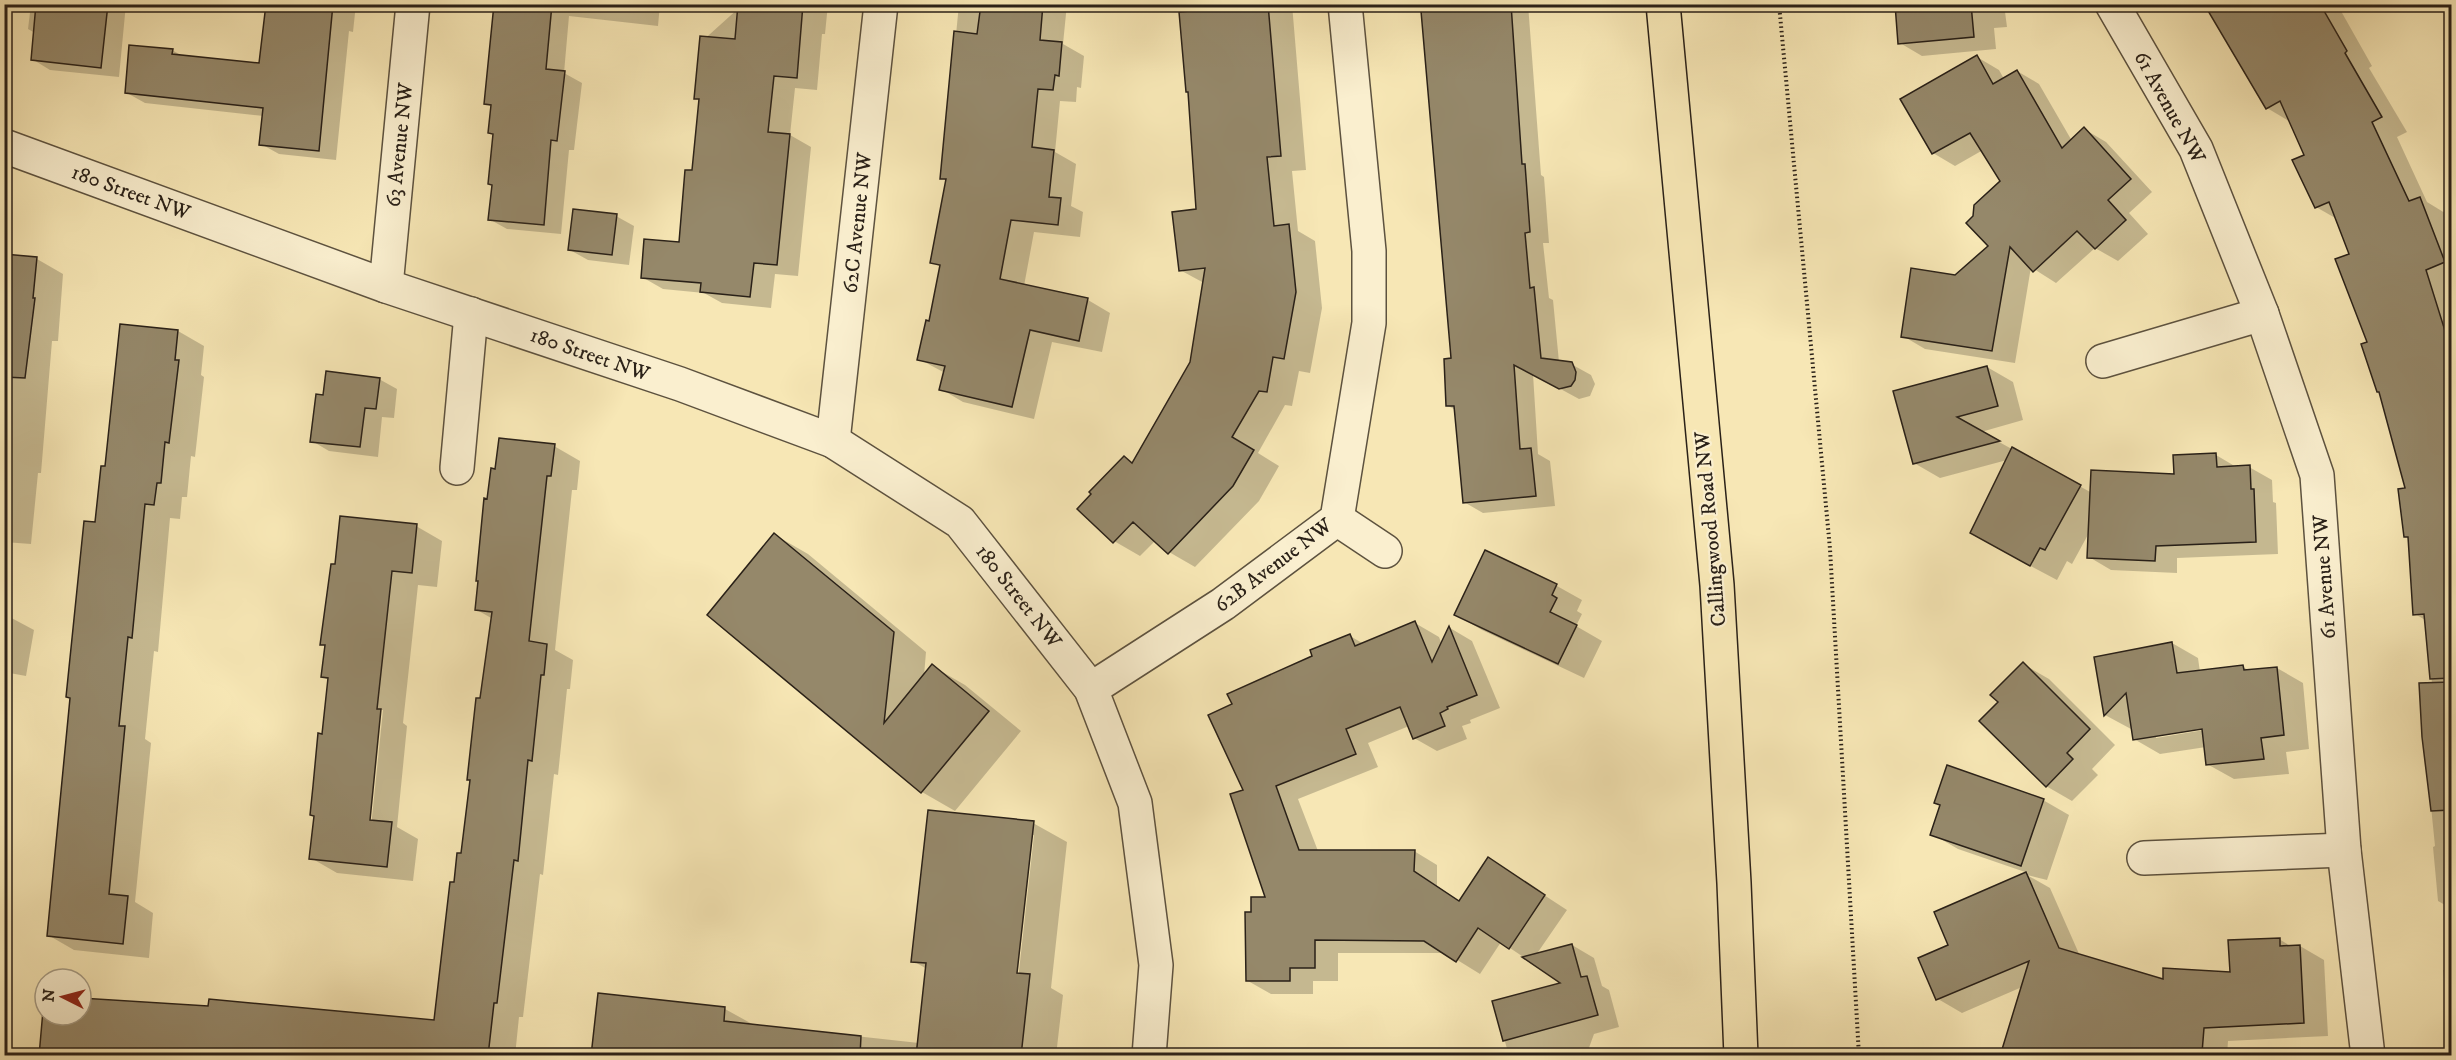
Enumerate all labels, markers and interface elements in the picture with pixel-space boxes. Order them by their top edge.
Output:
street label: 61 Avenue NW [2128,47,2211,169]
street label: 63 Avenue NW [381,81,420,209]
street label: 62C Avenue NW [838,151,878,295]
street label: 180 Street NW [68,159,194,227]
street label: 180 Street NW [527,322,654,388]
street label: Callingwood Road NW [1689,429,1732,628]
street label: 62B Avenue NW [1210,513,1338,618]
street label: 61 Avenue NW [2308,513,2342,640]
street label: 180 Street NW [970,539,1067,654]
north arrow [33,967,93,1027]
text: N [38,988,60,1003]

